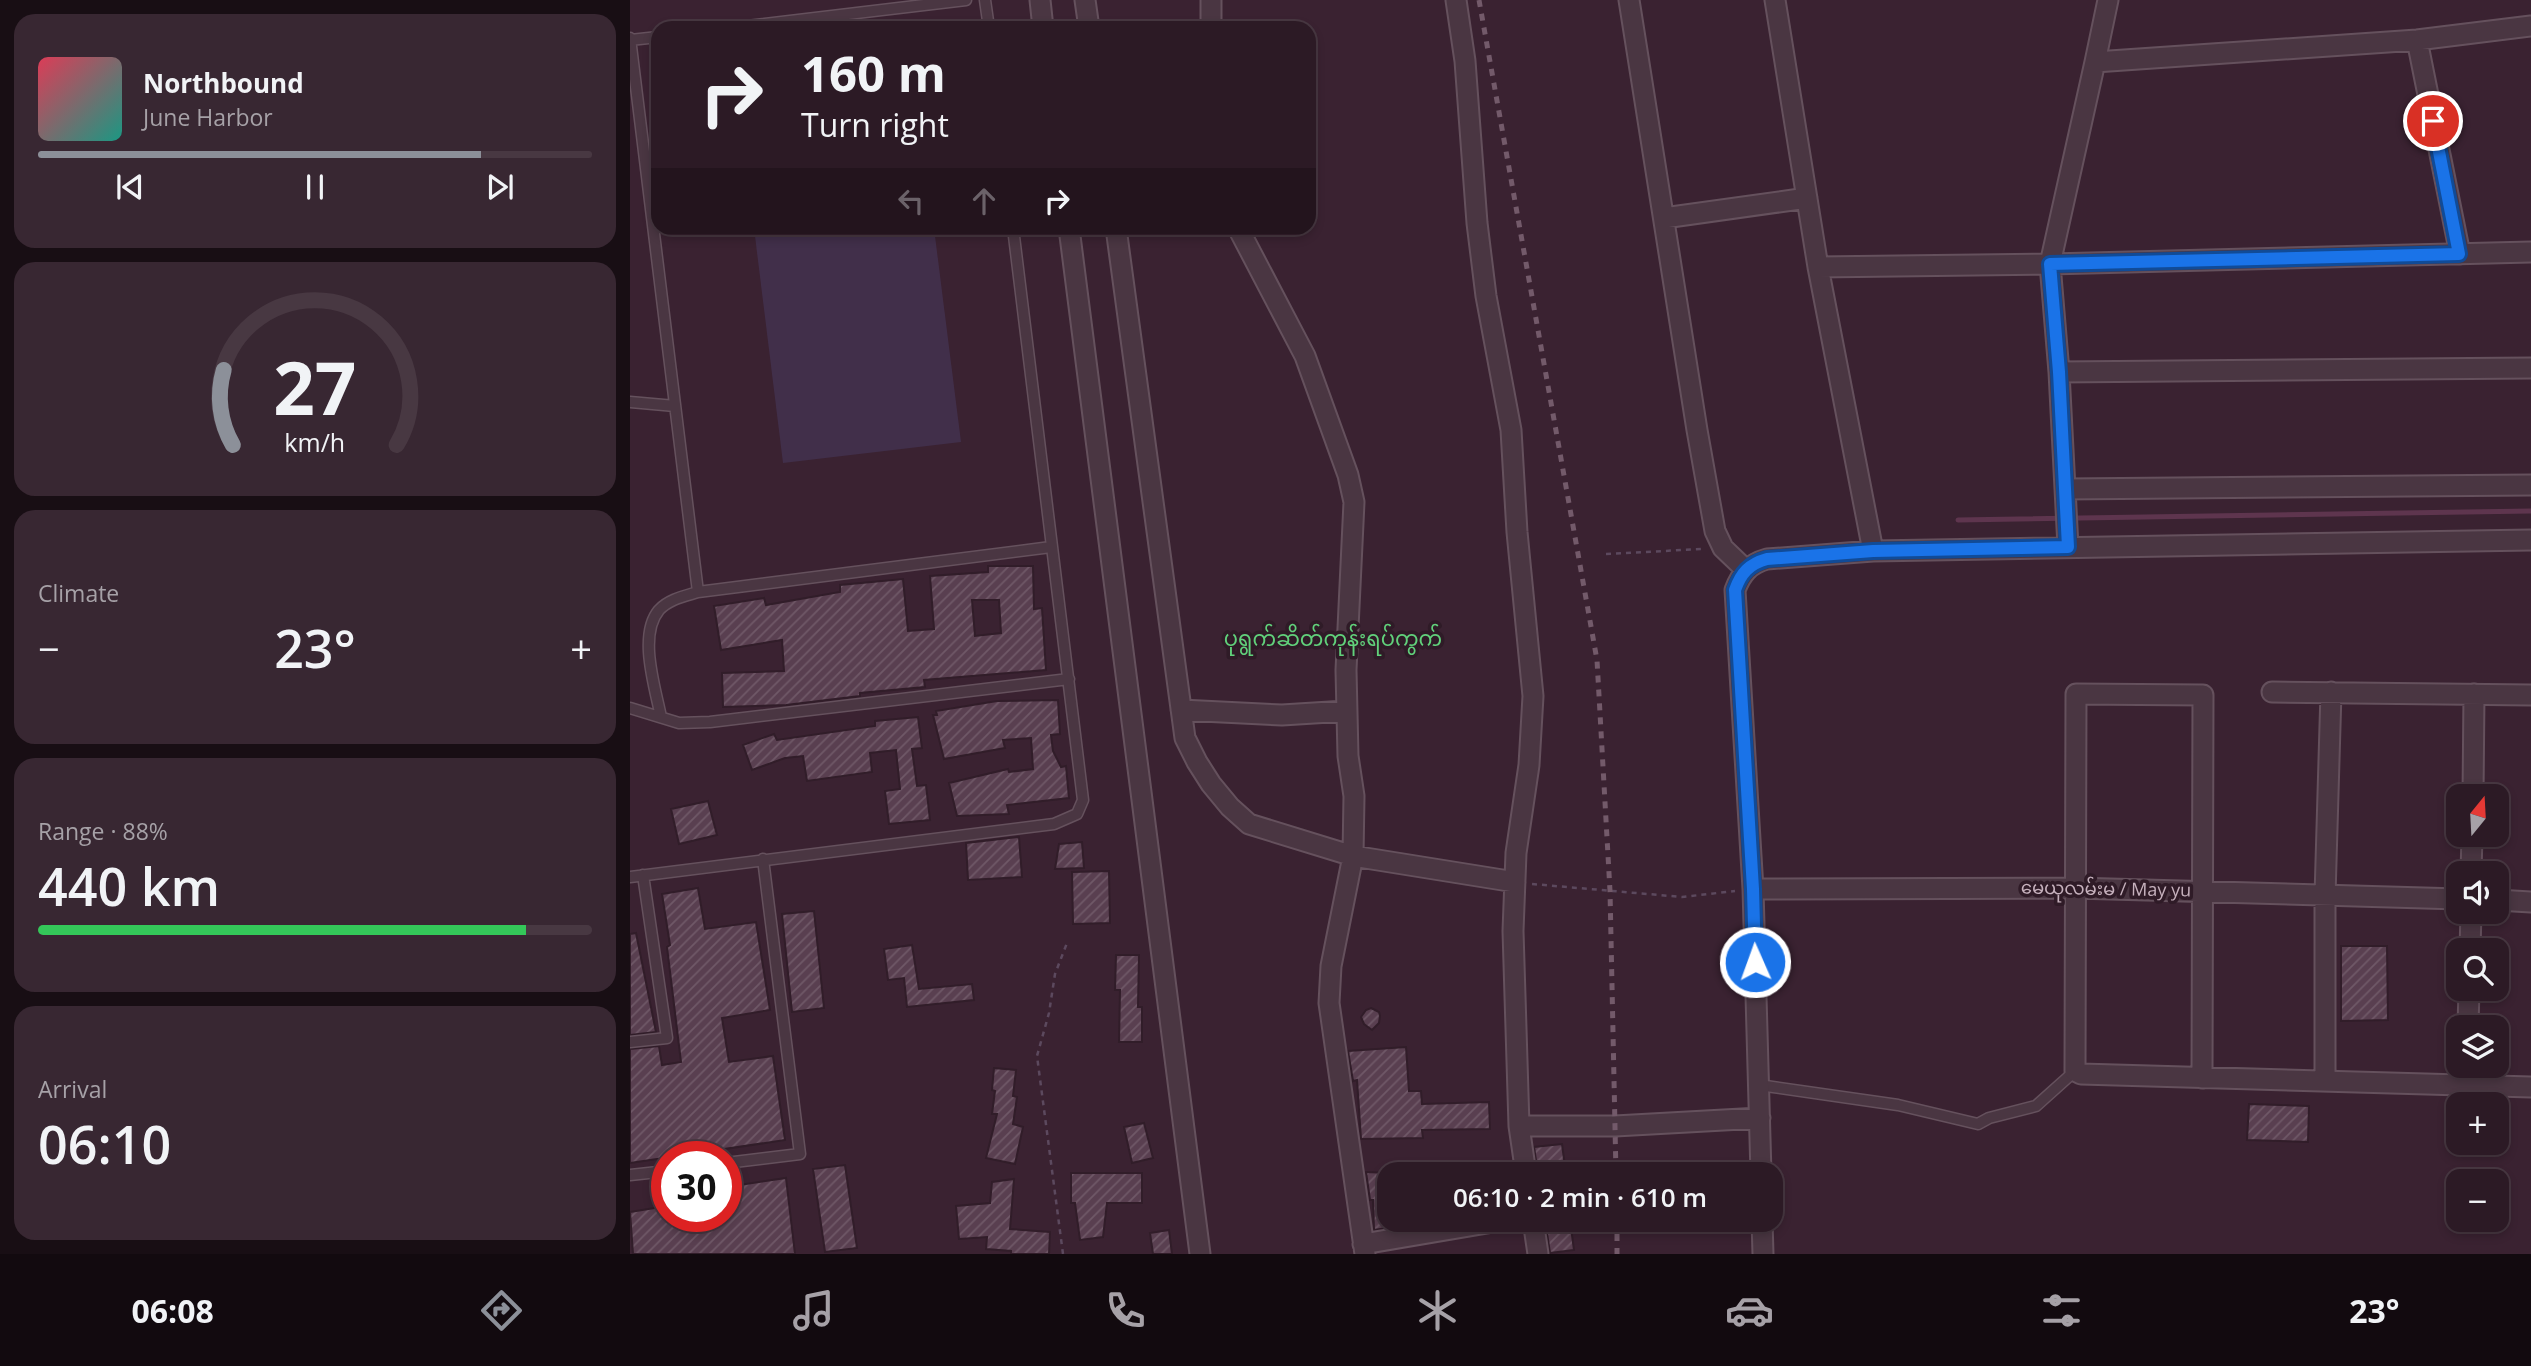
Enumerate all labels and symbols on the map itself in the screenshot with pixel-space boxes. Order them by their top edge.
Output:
pin [2403,91,2463,151]
district label: ပုရွက်ဆိတ်ကုန်းရပ်ကွက် [1224,623,1442,656]
north arrow [2446,784,2510,847]
street label: မေယုလမ်းမ / May yu [2021,875,2191,905]
position arrow [1718,925,1792,999]
speed limit sign: 30 [651,1141,742,1232]

